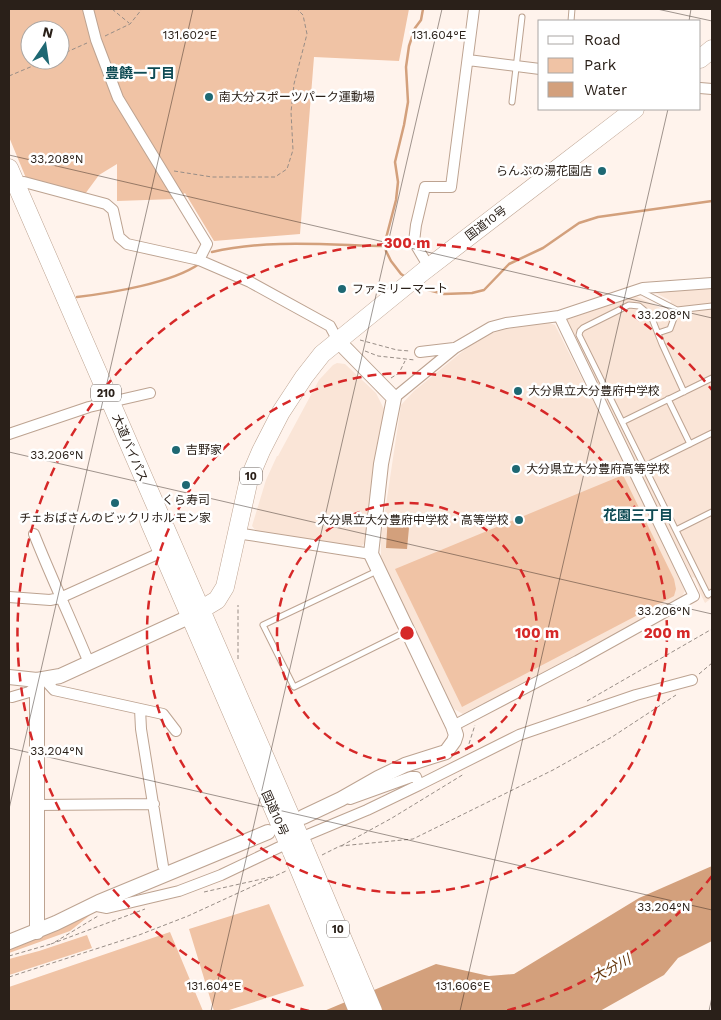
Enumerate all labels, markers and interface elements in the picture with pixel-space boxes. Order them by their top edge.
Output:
north arrow [20,20,70,70]
legend [538,20,701,110]
text: N [41,23,55,41]
text: 131.602°E [163,28,217,42]
text: 131.604°E [412,28,467,42]
text: Road [584,31,621,49]
text: Park [584,56,617,74]
district label: 豊饒一丁目 [105,65,175,81]
text: Water [584,81,627,99]
place label: 南大分スポーツパーク運動場 [219,90,375,104]
marker: 南大分スポーツパーク運動場 [203,91,215,103]
text: 33.208°N [30,152,84,166]
place label: らんぷの湯花園店 [496,164,592,178]
marker: らんぷの湯花園店 [596,165,608,177]
street label: 国道10号 [463,203,509,243]
text: 300 m [384,234,430,252]
place label: ファミリーマート [352,282,448,296]
marker: ファミリーマート [336,283,348,295]
text: 33.208°N [637,308,691,322]
road number: 210 [91,384,121,402]
place label: 大分県立大分豊府中学校 [528,384,660,398]
marker: 大分県立大分豊府中学校 [512,385,524,397]
street label: 大道バイパス [110,412,150,484]
place label: 吉野家 [186,443,222,457]
marker: 吉野家 [170,444,182,456]
text: 33.206°N [30,448,84,462]
place label: 大分県立大分豊府高等学校 [526,462,670,476]
marker: 大分県立大分豊府高等学校 [510,463,522,475]
road number: 10 [240,468,262,484]
marker: くら寿司 [180,479,192,491]
place label: くら寿司 [162,493,210,507]
marker: チェおばさんのビックリホルモン家 [109,497,121,509]
district label: 花園三丁目 [603,507,673,523]
place label: チェおばさんのビックリホルモン家 [19,511,211,525]
place label: 大分県立大分豊府中学校・高等学校 [317,513,509,527]
marker: 大分県立大分豊府中学校・高等学校 [513,514,525,526]
text: 33.206°N [637,604,691,618]
centre of rings [398,624,416,642]
text: 100 m [515,624,559,642]
text: 200 m [644,624,690,642]
text: 33.204°N [30,744,84,758]
street label: 国道10号 [259,788,291,838]
text: 33.204°N [637,900,691,914]
road number: 10 [327,921,349,938]
water label: 大分川 [589,950,635,985]
text: 131.604°E [187,979,242,993]
text: 131.606°E [436,979,491,993]

